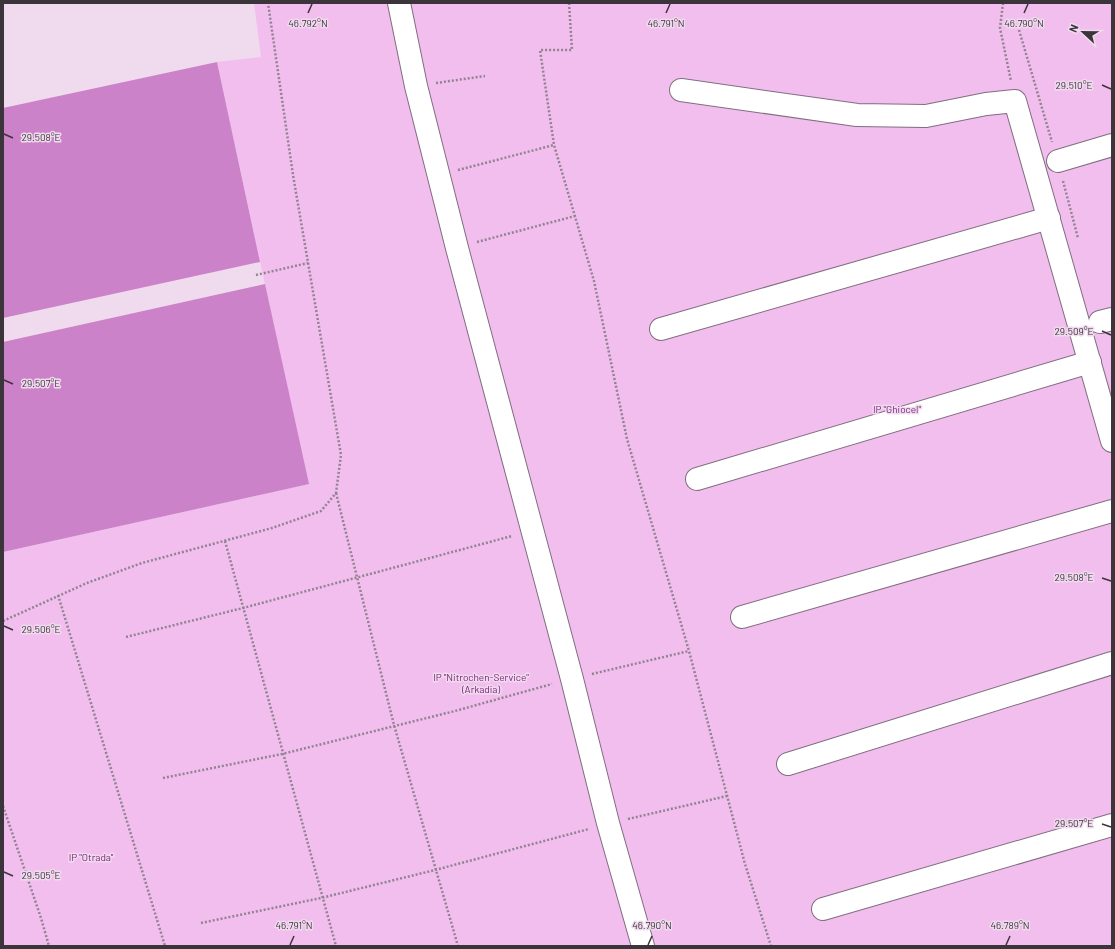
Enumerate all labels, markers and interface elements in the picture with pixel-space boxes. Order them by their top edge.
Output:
north arrow [1063,12,1103,52]
text: 46.792°N [288,17,328,29]
text: 46.791°N [647,17,685,29]
text: 46.790°N [1004,17,1044,29]
text: N [1066,22,1081,34]
text: 29.510°E [1055,79,1093,91]
text: 29.508°E [21,131,61,143]
text: 29.509°E [1054,325,1094,337]
text: 29.507°E [22,377,60,389]
park label: IP "Ghiocel" [873,403,921,415]
text: 29.508°E [1054,571,1094,583]
text: 29.506°E [21,623,61,635]
park label: IP "Nitrochen-Service" (Arkadia) [433,671,529,695]
text: 29.507°E [1055,817,1093,829]
park label: IP "Otrada" [69,851,114,863]
text: 29.505°E [21,869,61,881]
text: 46.791°N [275,919,313,931]
text: 46.790°N [632,919,672,931]
text: 46.789°N [990,919,1030,931]

